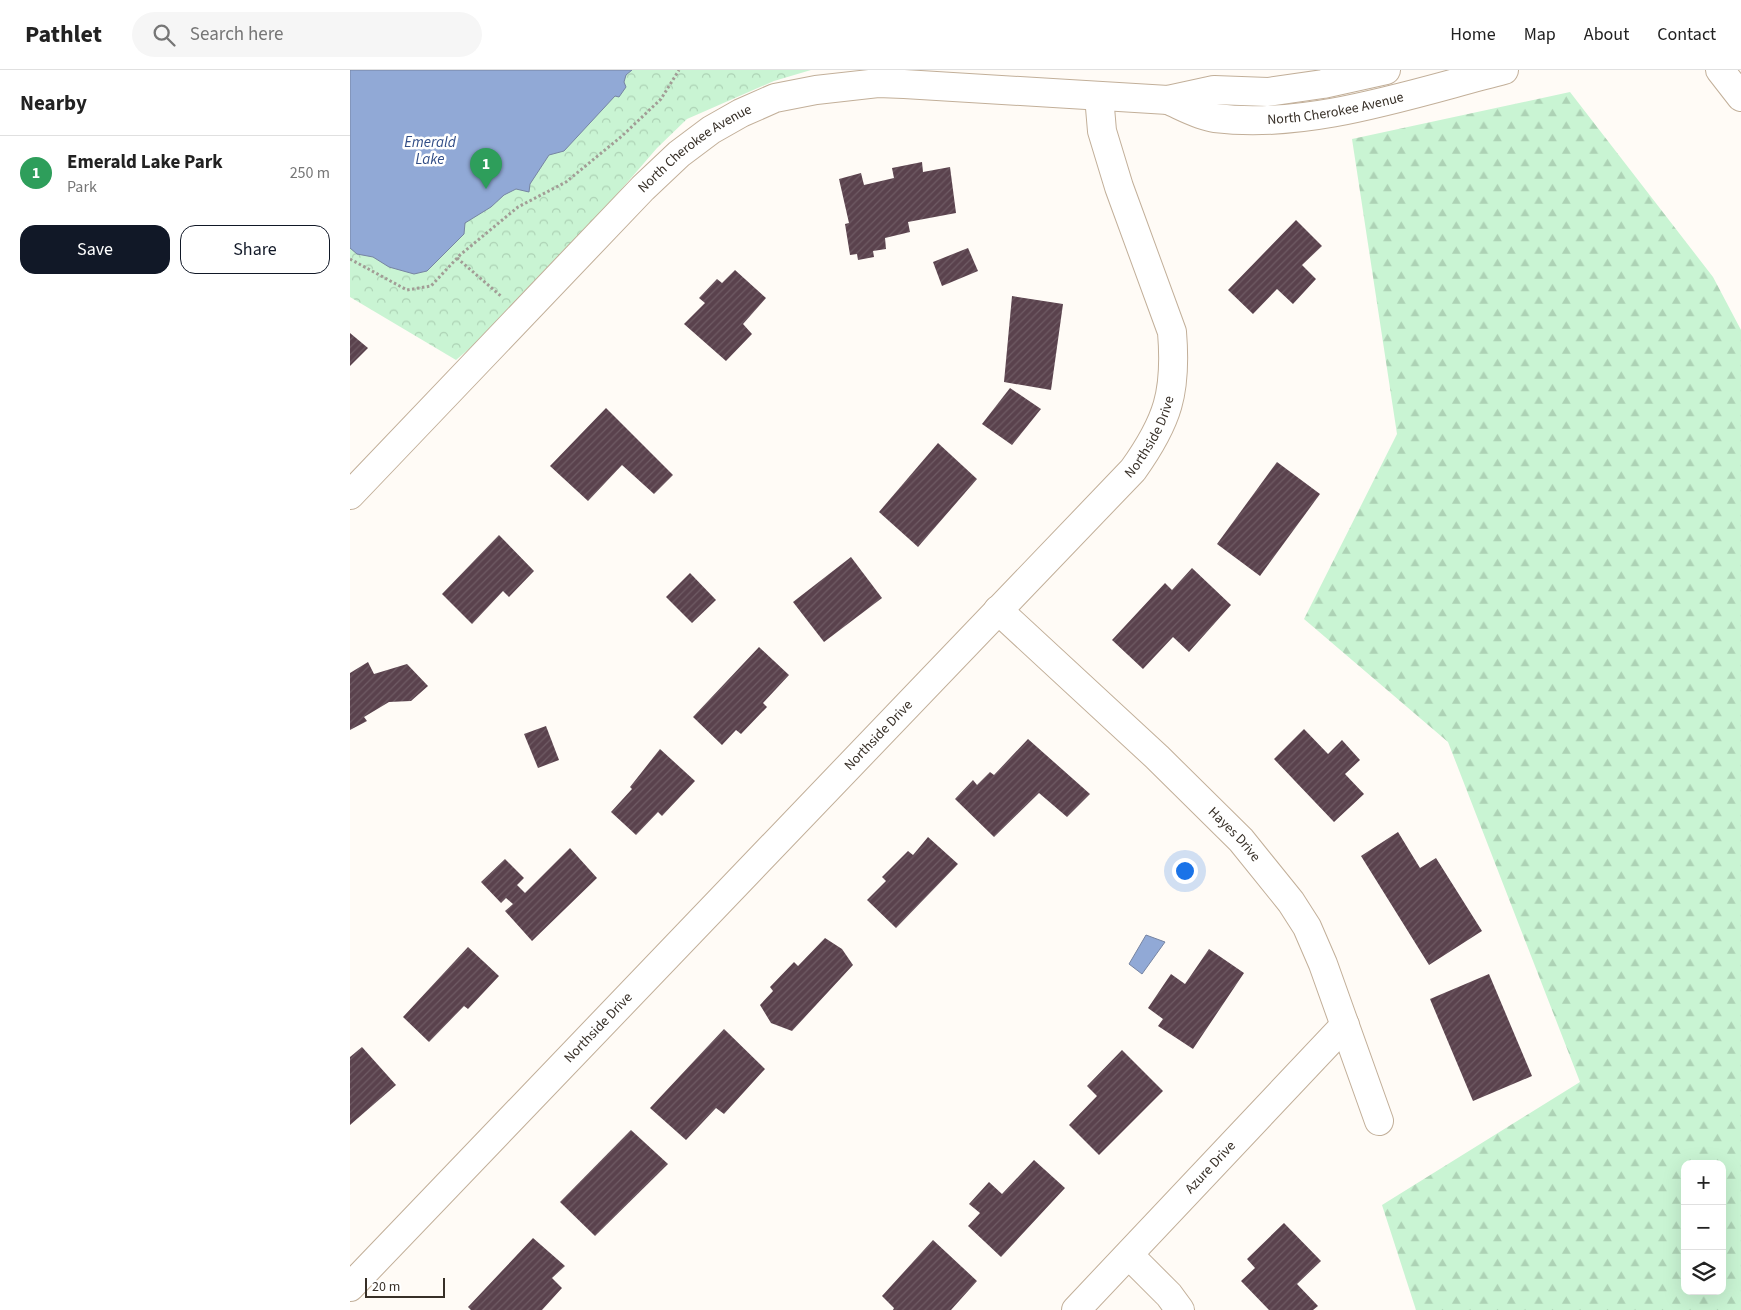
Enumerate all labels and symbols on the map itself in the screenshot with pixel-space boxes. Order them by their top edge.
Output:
street label: North Cherokee Avenue [1267,87,1406,130]
street label: North Cherokee Avenue [634,100,755,198]
water label: Emerald Lake [404,132,457,170]
pin: 1 [470,148,502,189]
street label: Northside Drive [1120,394,1179,483]
street label: Northside Drive [840,696,917,775]
street label: Hayes Drive [1203,803,1265,866]
your location [1172,858,1198,884]
street label: Northside Drive [560,988,637,1068]
street label: Azure Drive [1181,1137,1240,1198]
scale bar [365,1275,445,1298]

